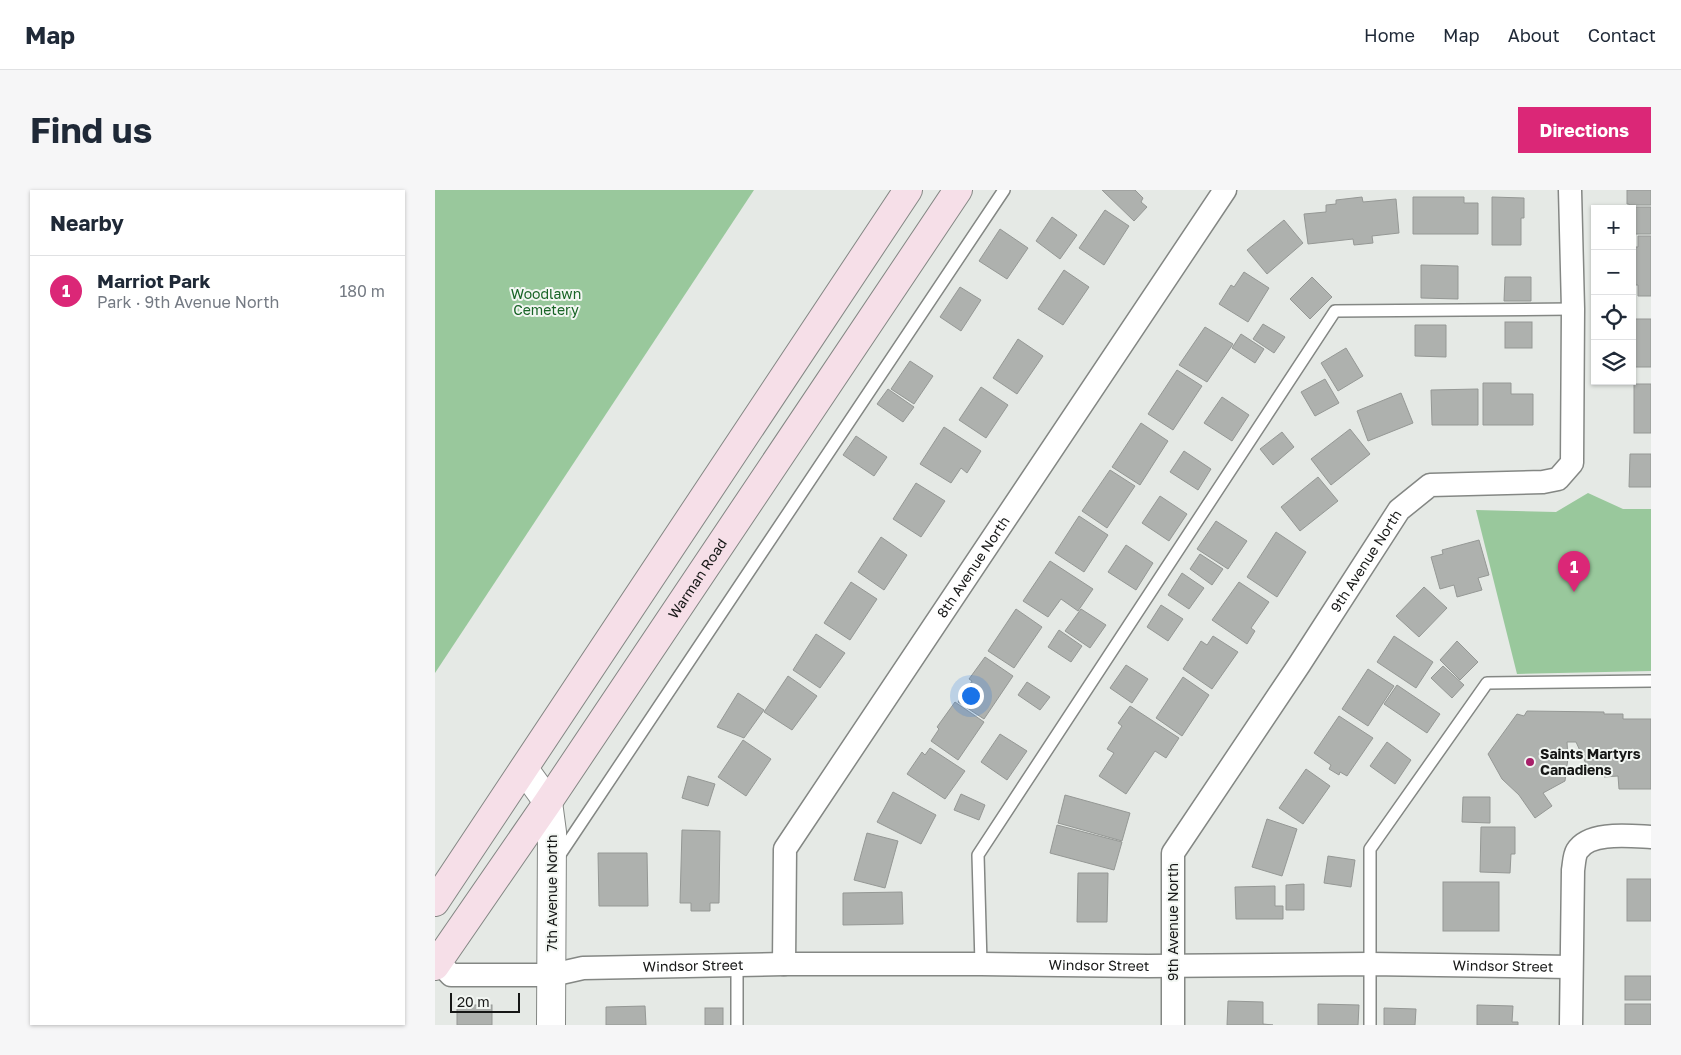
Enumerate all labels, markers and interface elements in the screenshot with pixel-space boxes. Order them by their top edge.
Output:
text: Map [25,20,75,49]
text: Home [1364,24,1415,46]
text: Map [1443,24,1480,46]
text: About [1508,24,1560,46]
text: Contact [1588,24,1656,46]
button: Directions [1518,107,1651,153]
text: Find us [30,109,152,151]
map controls [1591,205,1636,385]
button: + [1591,205,1636,250]
text: Nearby [50,210,124,236]
button: − [1591,250,1636,295]
text: Marriot Park [97,269,211,292]
text: 1 [62,281,70,301]
text: 180 m [339,281,385,301]
park label: Woodlawn Cemetery [511,285,581,318]
text: Park · 9th Avenue North [97,292,279,312]
button: locate [1591,295,1636,340]
button: layers [1591,340,1636,385]
street label: 9th Avenue North [1326,507,1405,615]
street label: 8th Avenue North [933,513,1013,621]
street label: Warman Road [664,535,730,622]
pin: 1 [1558,551,1590,592]
your location [958,683,984,709]
place label: Saints Martyrs Canadiens [1540,745,1641,778]
marker: Saints Martyrs Canadiens [1524,756,1536,768]
street label: 7th Avenue North [543,834,560,952]
street label: 9th Avenue North [1164,863,1181,981]
street label: Windsor Street [643,956,744,975]
street label: Windsor Street [1049,956,1150,974]
street label: Windsor Street [1453,956,1554,975]
scale bar [450,990,520,1013]
text: 20 m [457,993,490,1010]

